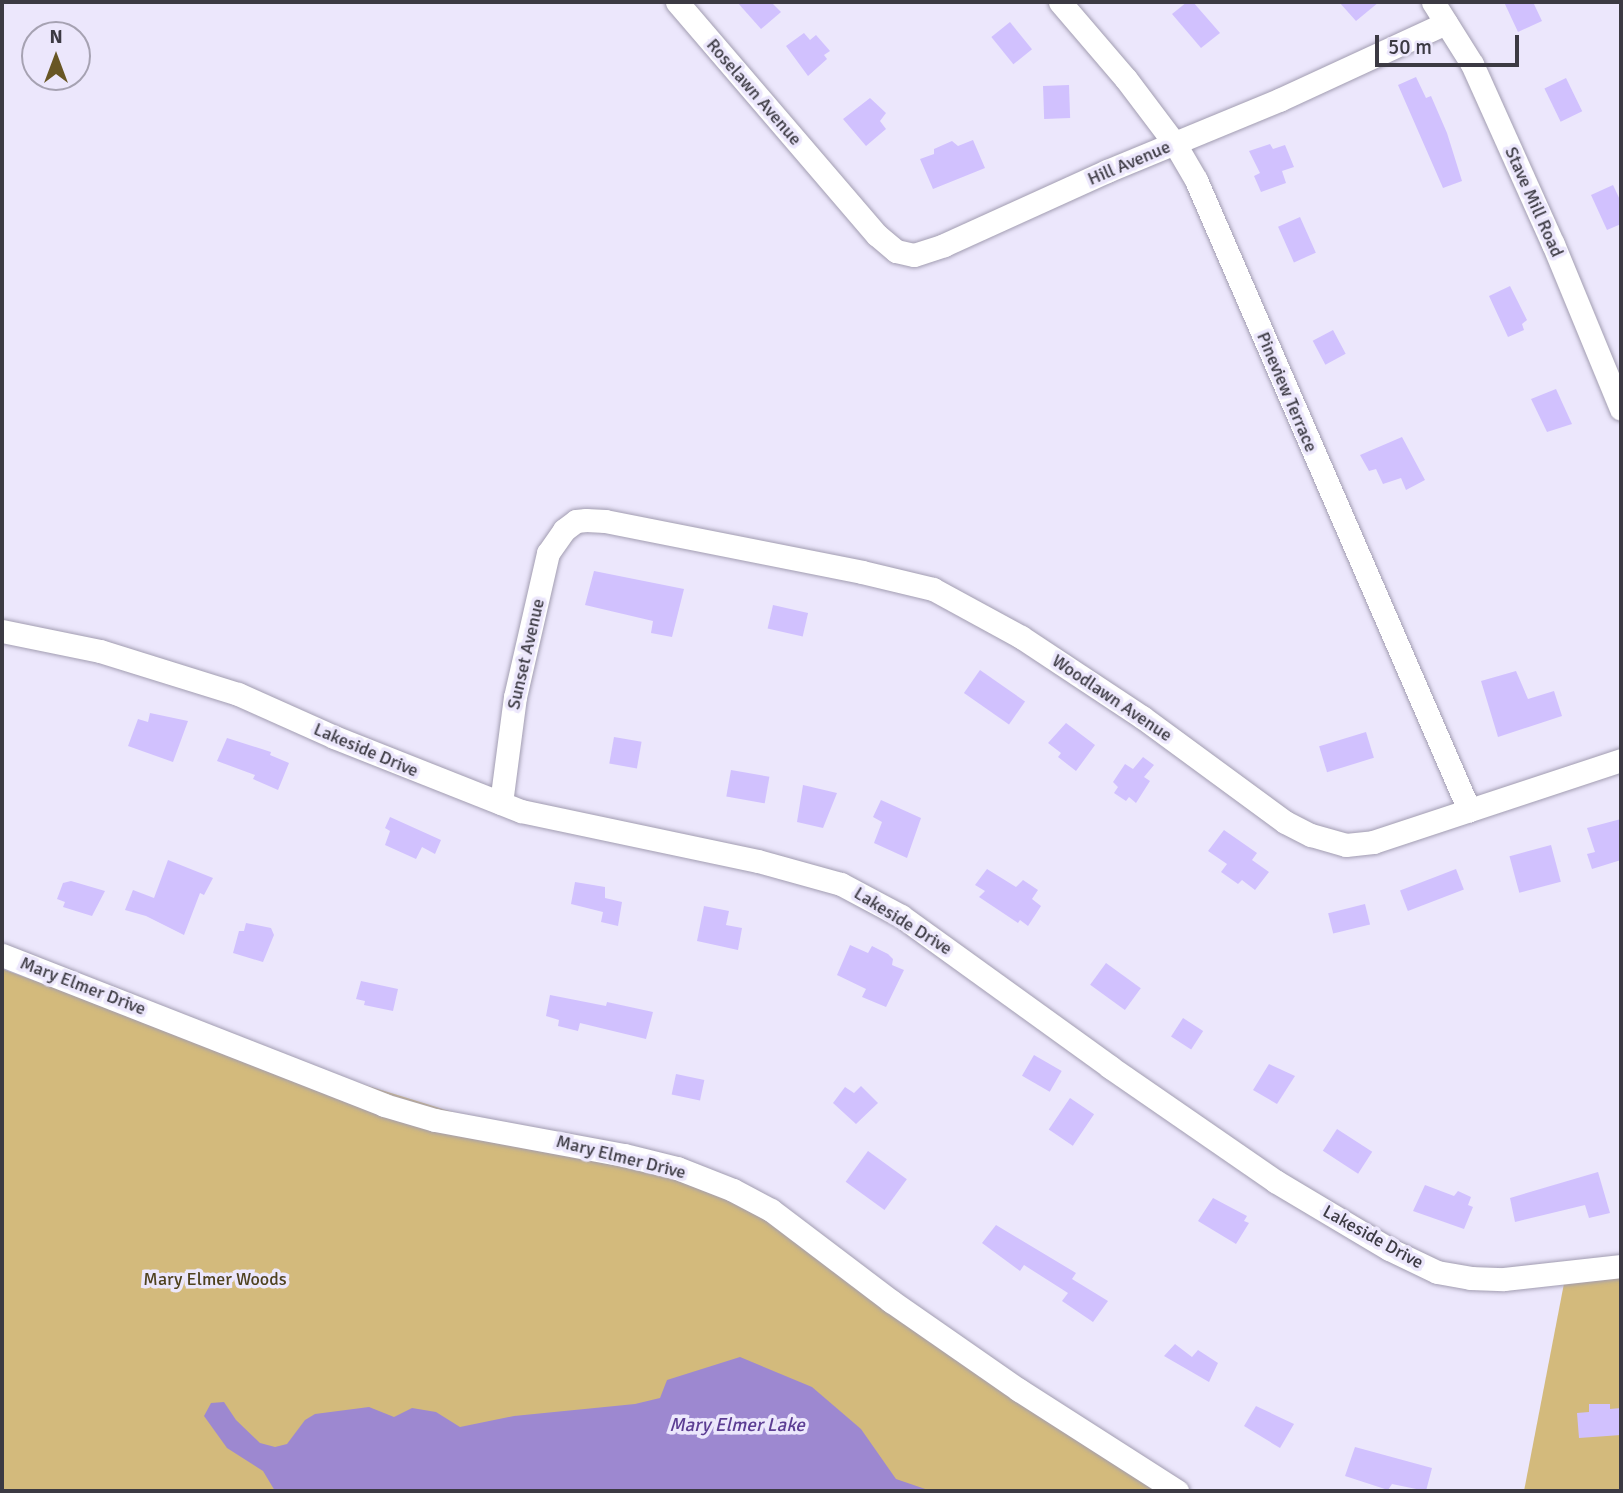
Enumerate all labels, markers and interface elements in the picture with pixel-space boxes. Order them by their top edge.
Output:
north arrow [21,21,91,91]
scale bar [1378,21,1522,65]
text: N [49,25,63,49]
street label: Roselawn Avenue [702,34,806,150]
text: 50 m [1388,34,1432,60]
street label: Hill Avenue [1084,136,1174,190]
street label: Stave Mill Road [1500,144,1568,260]
street label: Pineview Terrace [1252,329,1322,455]
street label: Sunset Avenue [503,596,549,712]
street label: Woodlawn Avenue [1048,650,1176,746]
street label: Lakeside Drive [310,718,422,782]
street label: Lakeside Drive [850,882,956,960]
street label: Mary Elmer Drive [17,952,149,1020]
street label: Mary Elmer Drive [554,1130,688,1184]
street label: Lakeside Drive [1319,1201,1427,1273]
park label: Mary Elmer Woods [143,1268,287,1290]
water label: Mary Elmer Lake [669,1415,805,1437]

